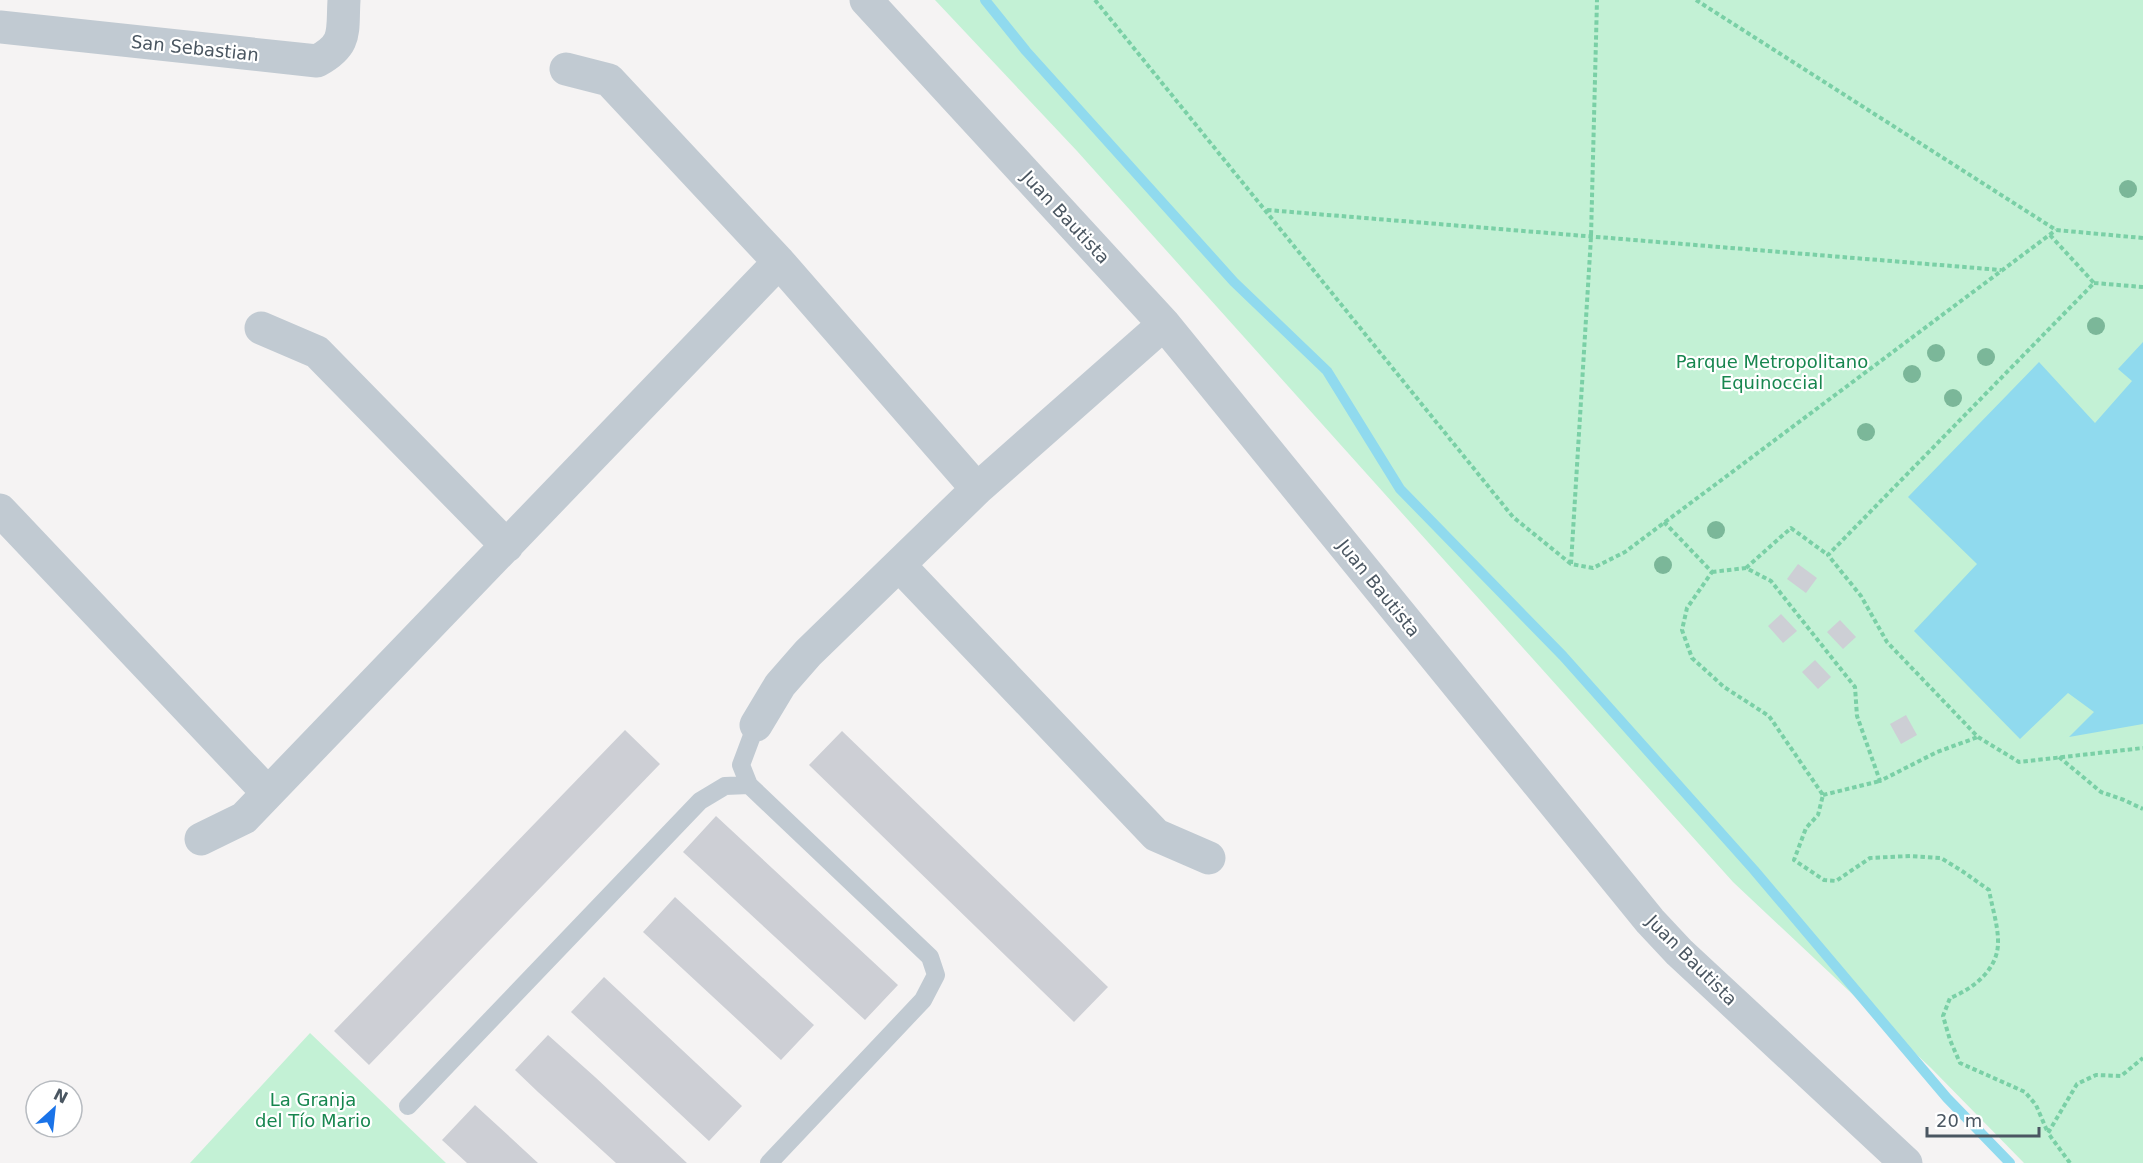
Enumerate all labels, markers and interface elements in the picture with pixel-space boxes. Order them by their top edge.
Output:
street label: San Sebastian [130,31,260,65]
street label: Juan Bautista [1017,166,1114,268]
park label: Parque Metropolitano Equinoccial [1676,351,1868,393]
street label: Juan Bautista [1333,534,1425,641]
street label: Juan Bautista [1642,910,1742,1010]
north arrow [24,1079,84,1139]
text: N [50,1085,71,1108]
park label: La Granja del Tío Mario [255,1089,371,1131]
scale bar [1927,1100,2040,1138]
text: 20 m [1936,1110,1982,1131]

